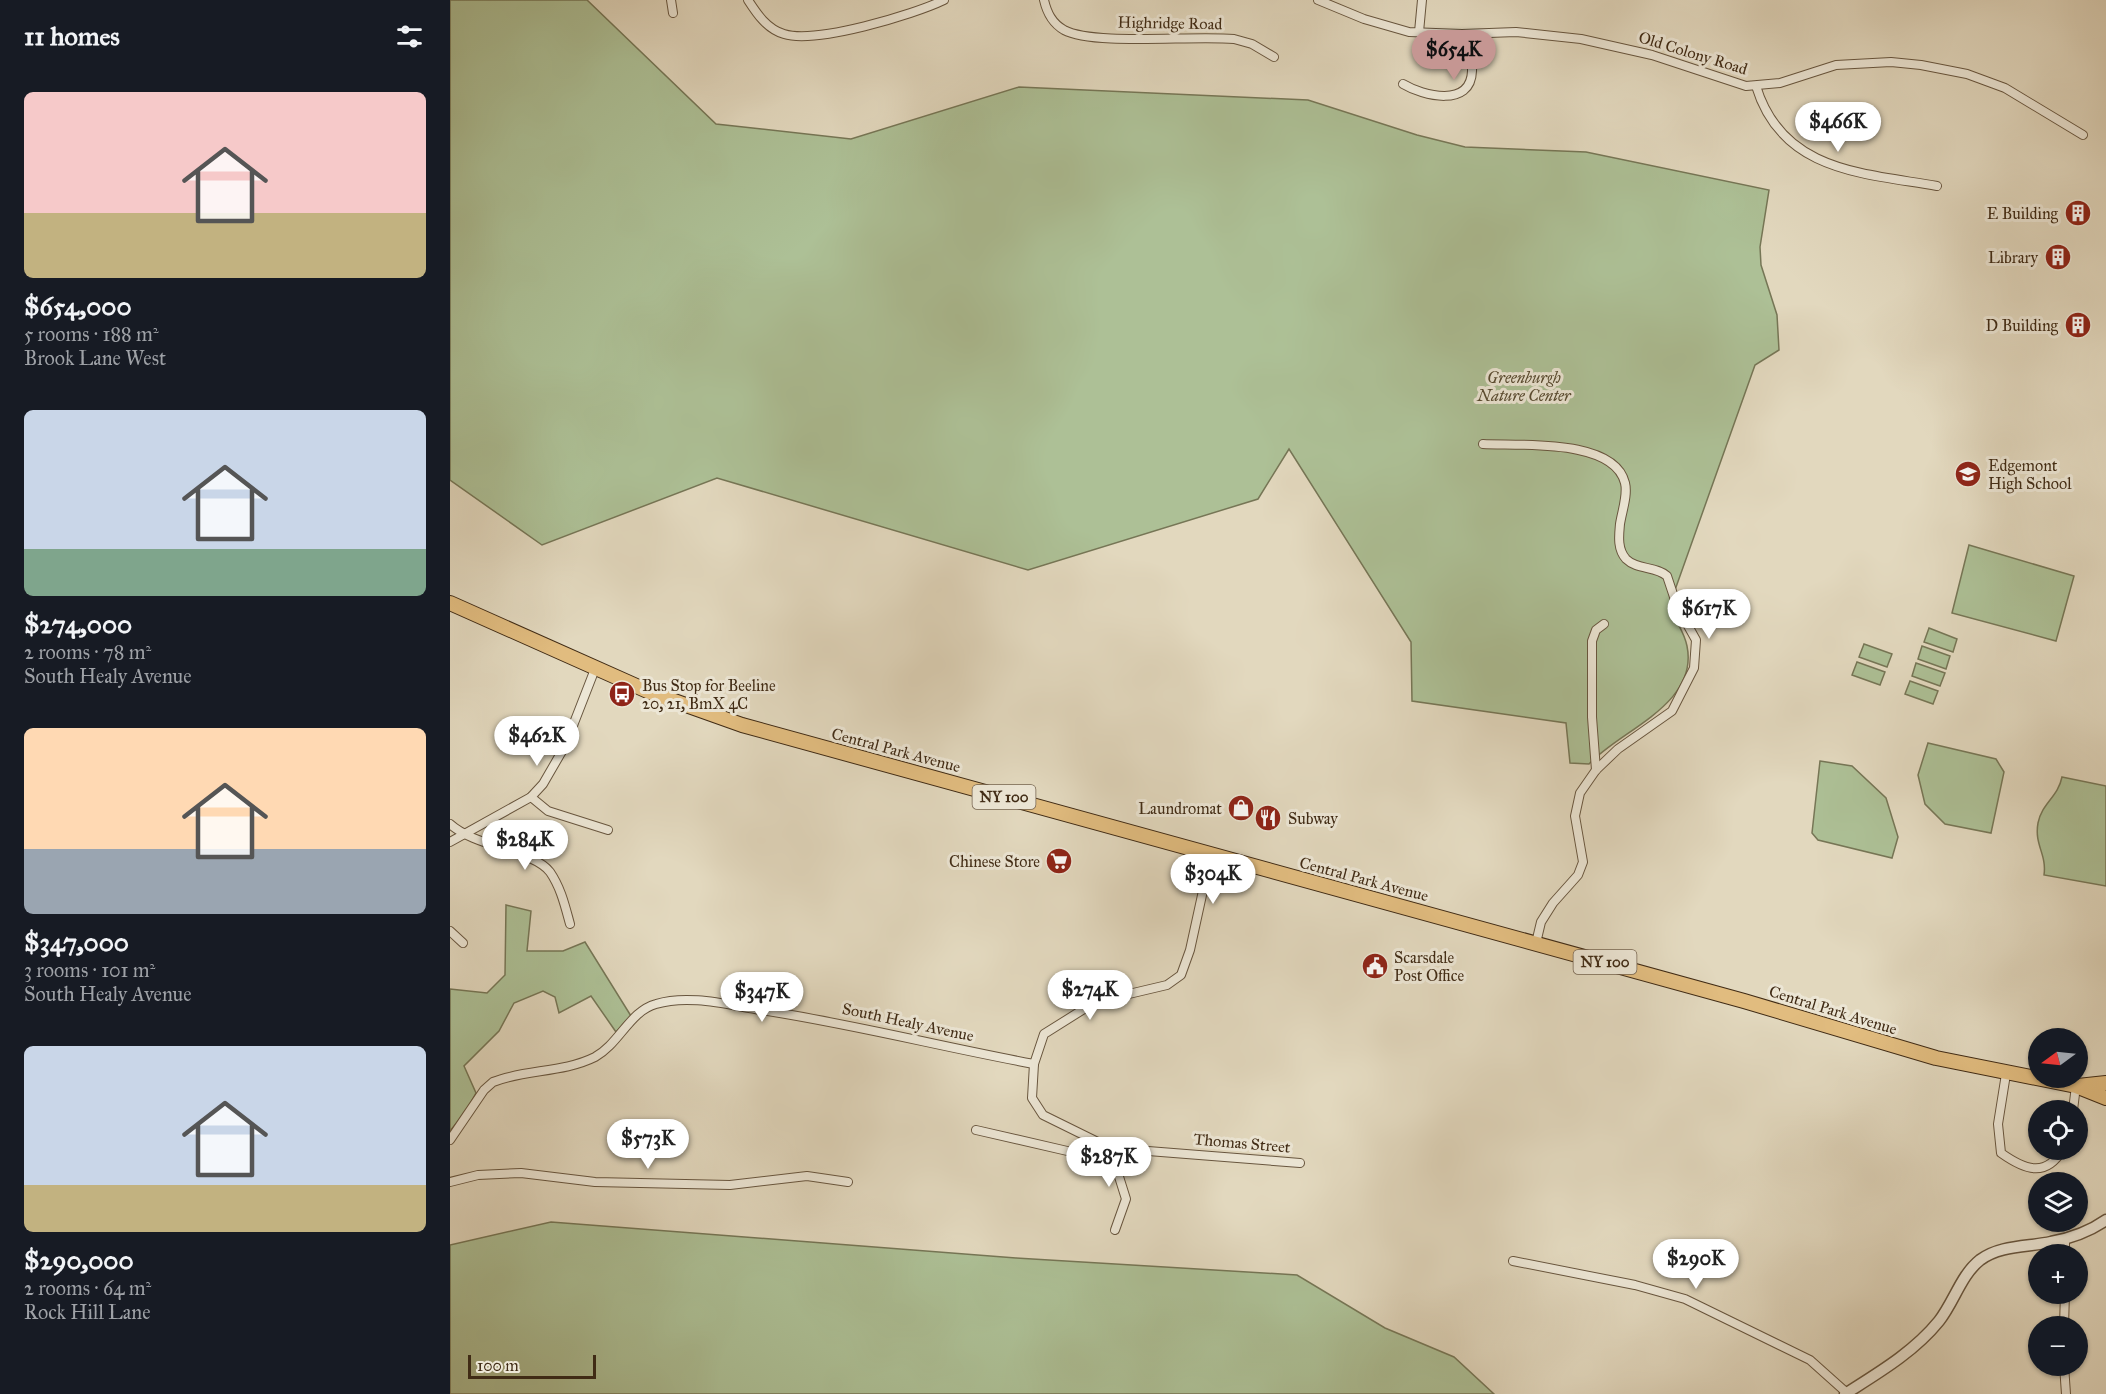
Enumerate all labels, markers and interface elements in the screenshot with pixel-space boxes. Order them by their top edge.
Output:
street label: Highridge Road [1118,13,1222,34]
text: 11 homes [24,20,120,52]
icon: filters [393,20,426,53]
street label: Old Colony Road [1636,27,1750,79]
pin: $654K [1412,30,1496,81]
text: $654K [1426,37,1482,61]
pin: $466K [1796,102,1880,153]
text: $466K [1809,109,1867,133]
icon: home [171,131,279,239]
building icon: E Building [2063,198,2093,228]
place label: E Building [1987,204,2059,224]
building icon: Library [2043,242,2073,272]
place label: Library [1988,248,2038,267]
text: $654,000 [24,290,132,322]
building icon: D Building [2063,310,2093,340]
place label: D Building [1986,316,2059,336]
text: 5 rooms · 188 m² [24,322,159,346]
text: Brook Lane West [24,346,166,370]
park label: Greenburgh Nature Center [1476,368,1572,405]
icon: home [171,449,279,557]
place label: Edgemont High School [1988,456,2072,494]
school or university icon: Edgemont High School [1953,459,1983,489]
pin: $617K [1667,589,1751,640]
text: $617K [1682,596,1736,620]
text: $274,000 [24,608,132,640]
text: 2 rooms · 78 m² [24,640,151,664]
text: South Healy Avenue [24,664,192,688]
place label: Bus Stop for Beeline 20, 21, BmX 4C [642,676,776,713]
bus stop icon: Bus Stop for Beeline 20, 21, BmX 4C [607,679,637,709]
pin: $462K [495,716,579,767]
text: $462K [508,723,566,747]
street label: Central Park Avenue [829,724,963,776]
icon: home [171,767,279,875]
road number: NY 100 [972,785,1036,809]
shop icon: Laundromat [1226,793,1256,823]
place label: Laundromat [1138,799,1222,818]
restaurant icon: Subway [1253,803,1283,833]
place label: Subway [1288,809,1338,828]
pin: $284K [483,820,567,871]
text: $284K [496,827,554,851]
supermarket icon: Chinese Store [1044,846,1074,876]
place label: Chinese Store [949,852,1040,871]
street label: Central Park Avenue [1297,853,1431,905]
pin: $304K [1171,854,1255,905]
text: $304K [1185,861,1241,885]
text: $347,000 [24,926,129,958]
place label: Scarsdale Post Office [1394,948,1465,985]
road number: NY 100 [1574,950,1636,974]
public building icon: Scarsdale Post Office [1360,951,1390,981]
text: 3 rooms · 101 m² [24,958,155,982]
pin: $274K [1048,970,1132,1021]
pin: $347K [720,972,804,1023]
text: $274K [1062,977,1118,1001]
text: $347K [734,979,790,1003]
text: South Healy Avenue [24,982,192,1006]
street label: Central Park Avenue [1767,982,1900,1039]
street label: South Healy Avenue [840,999,976,1045]
north arrow [2028,1028,2088,1088]
map controls [2028,1028,2088,1376]
icon: home [171,1085,279,1193]
button: locate [2028,1100,2088,1160]
pin: $573K [606,1119,690,1170]
text: $573K [621,1126,675,1150]
street label: Thomas Street [1193,1129,1292,1157]
pin: $287K [1067,1137,1151,1188]
text: $287K [1080,1144,1138,1168]
button: layers [2028,1172,2088,1232]
pin: $290K [1654,1239,1738,1290]
text: $290,000 [24,1244,134,1276]
button: + [2028,1244,2088,1304]
text: $290K [1667,1246,1725,1270]
text: 2 rooms · 64 m² [24,1276,151,1300]
text: Rock Hill Lane [24,1300,150,1324]
button: − [2028,1316,2088,1376]
scale bar [468,1352,596,1380]
text: 100 m [477,1356,519,1375]

